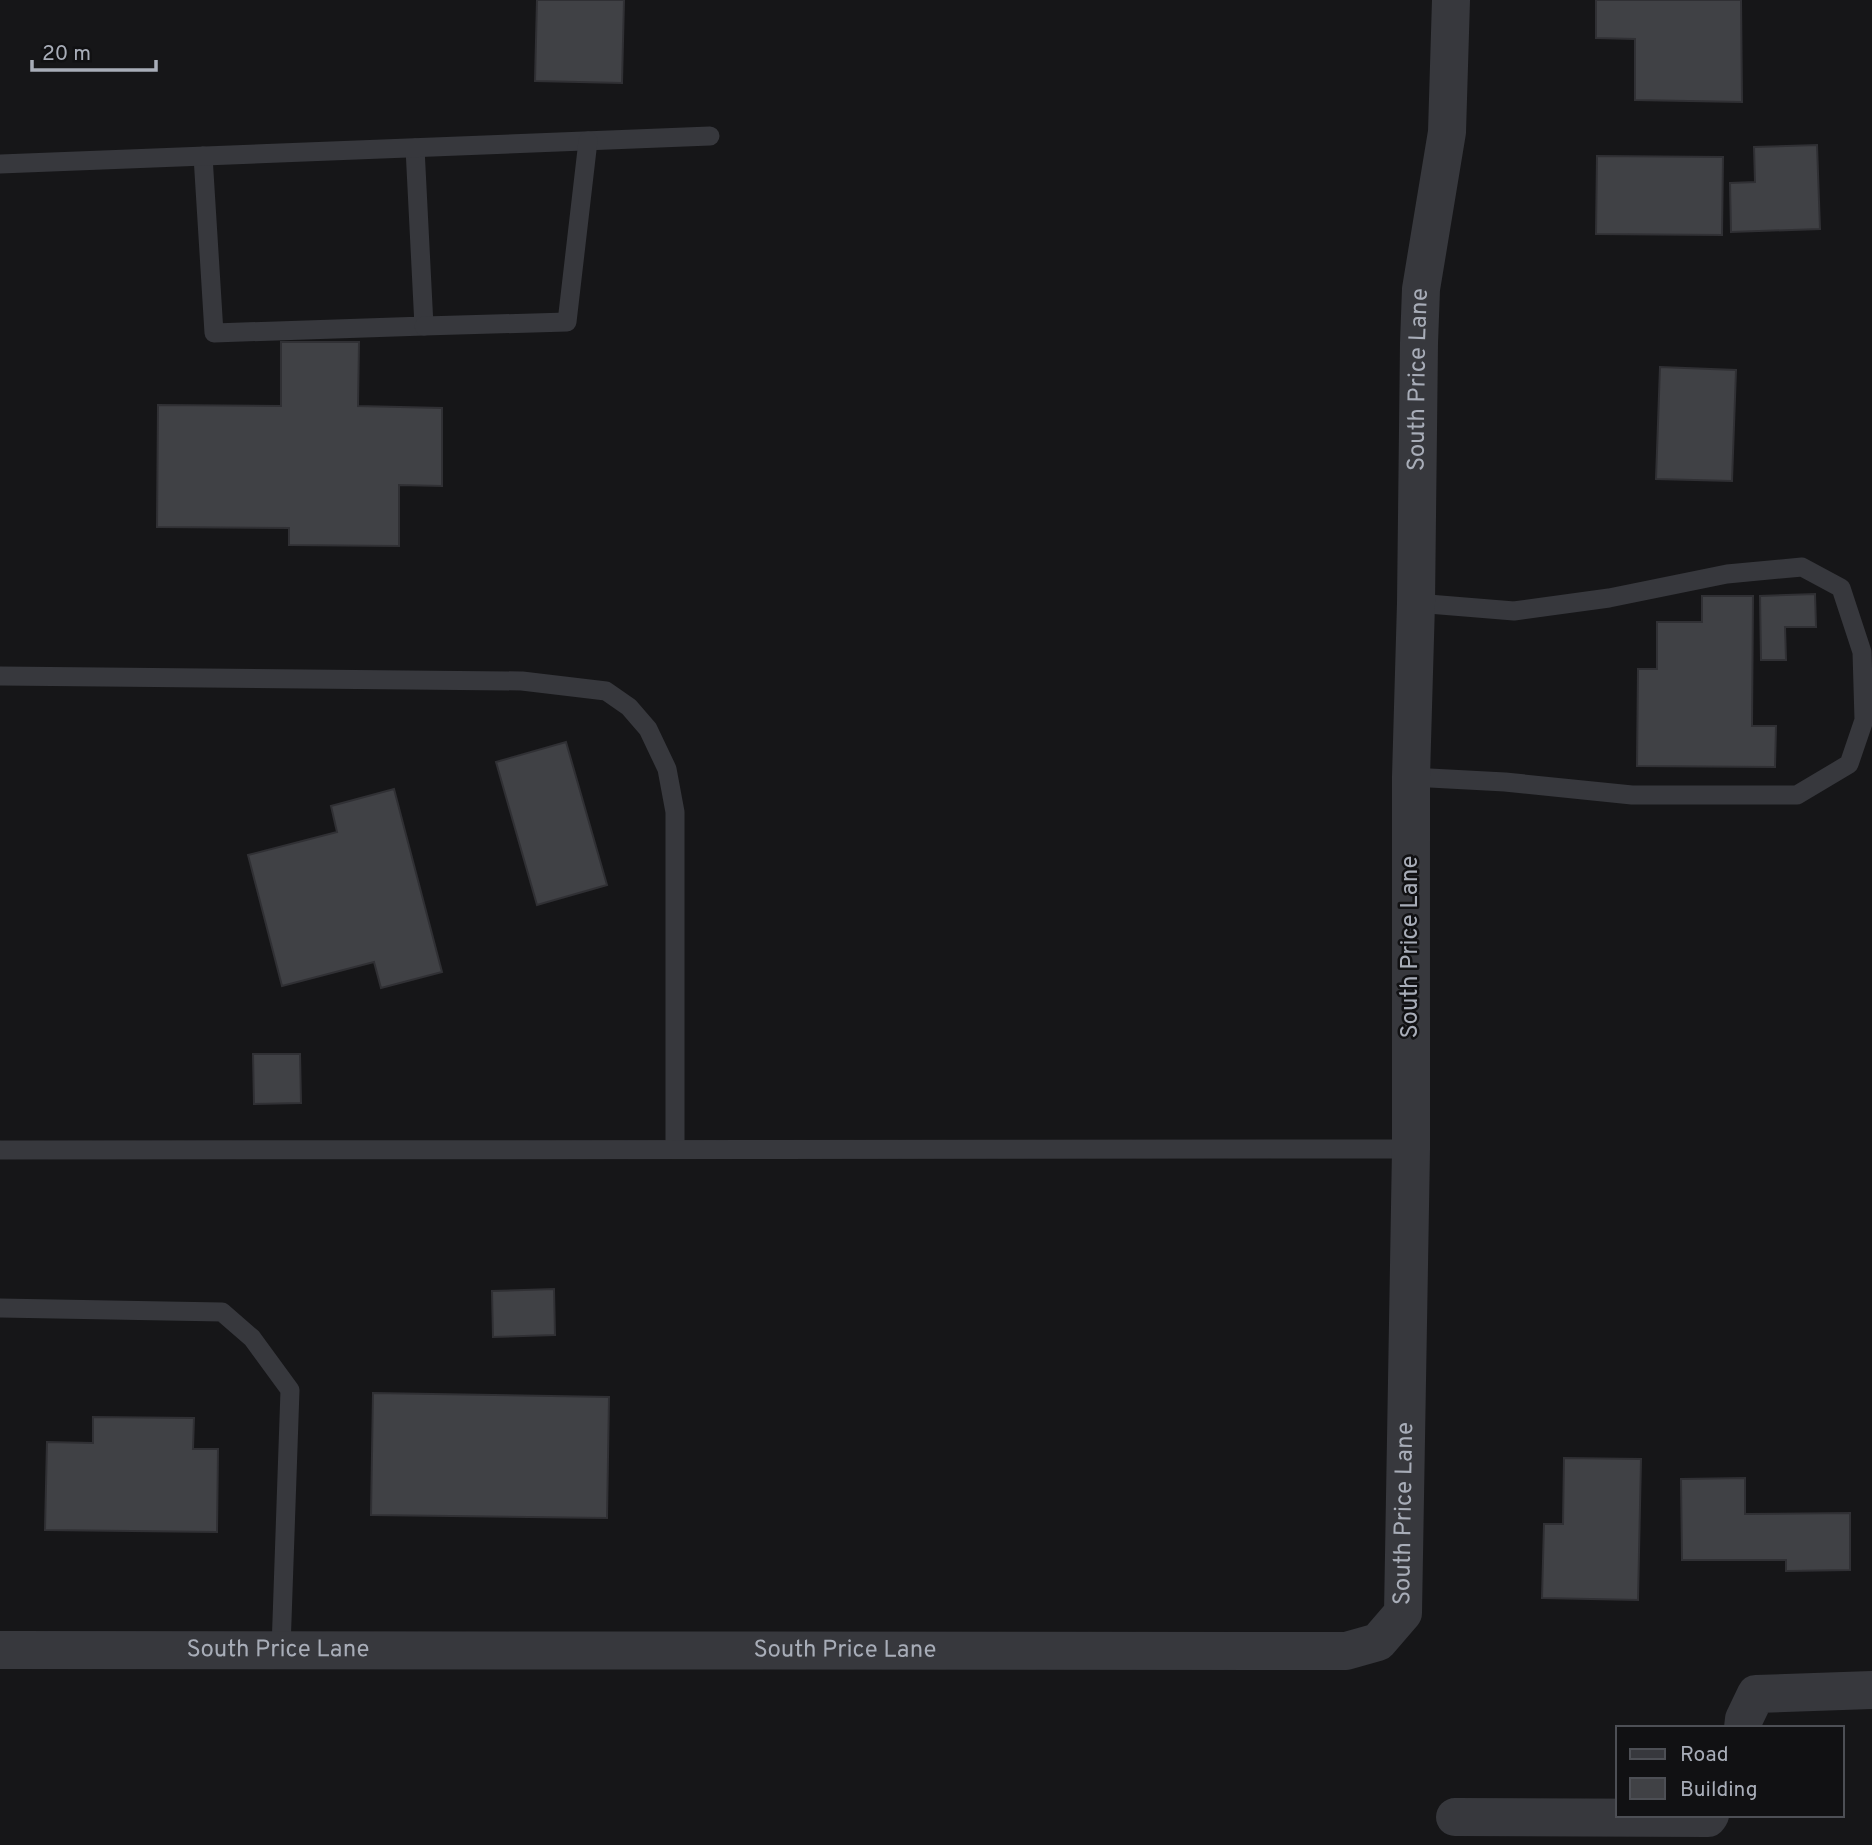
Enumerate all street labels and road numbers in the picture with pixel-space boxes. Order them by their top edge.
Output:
street label: South Price Lane [1403,288,1436,471]
street label: South Price Lane [1396,856,1426,1038]
street label: South Price Lane [1388,1422,1421,1605]
street label: South Price Lane [186,1635,370,1665]
street label: South Price Lane [753,1636,937,1666]

